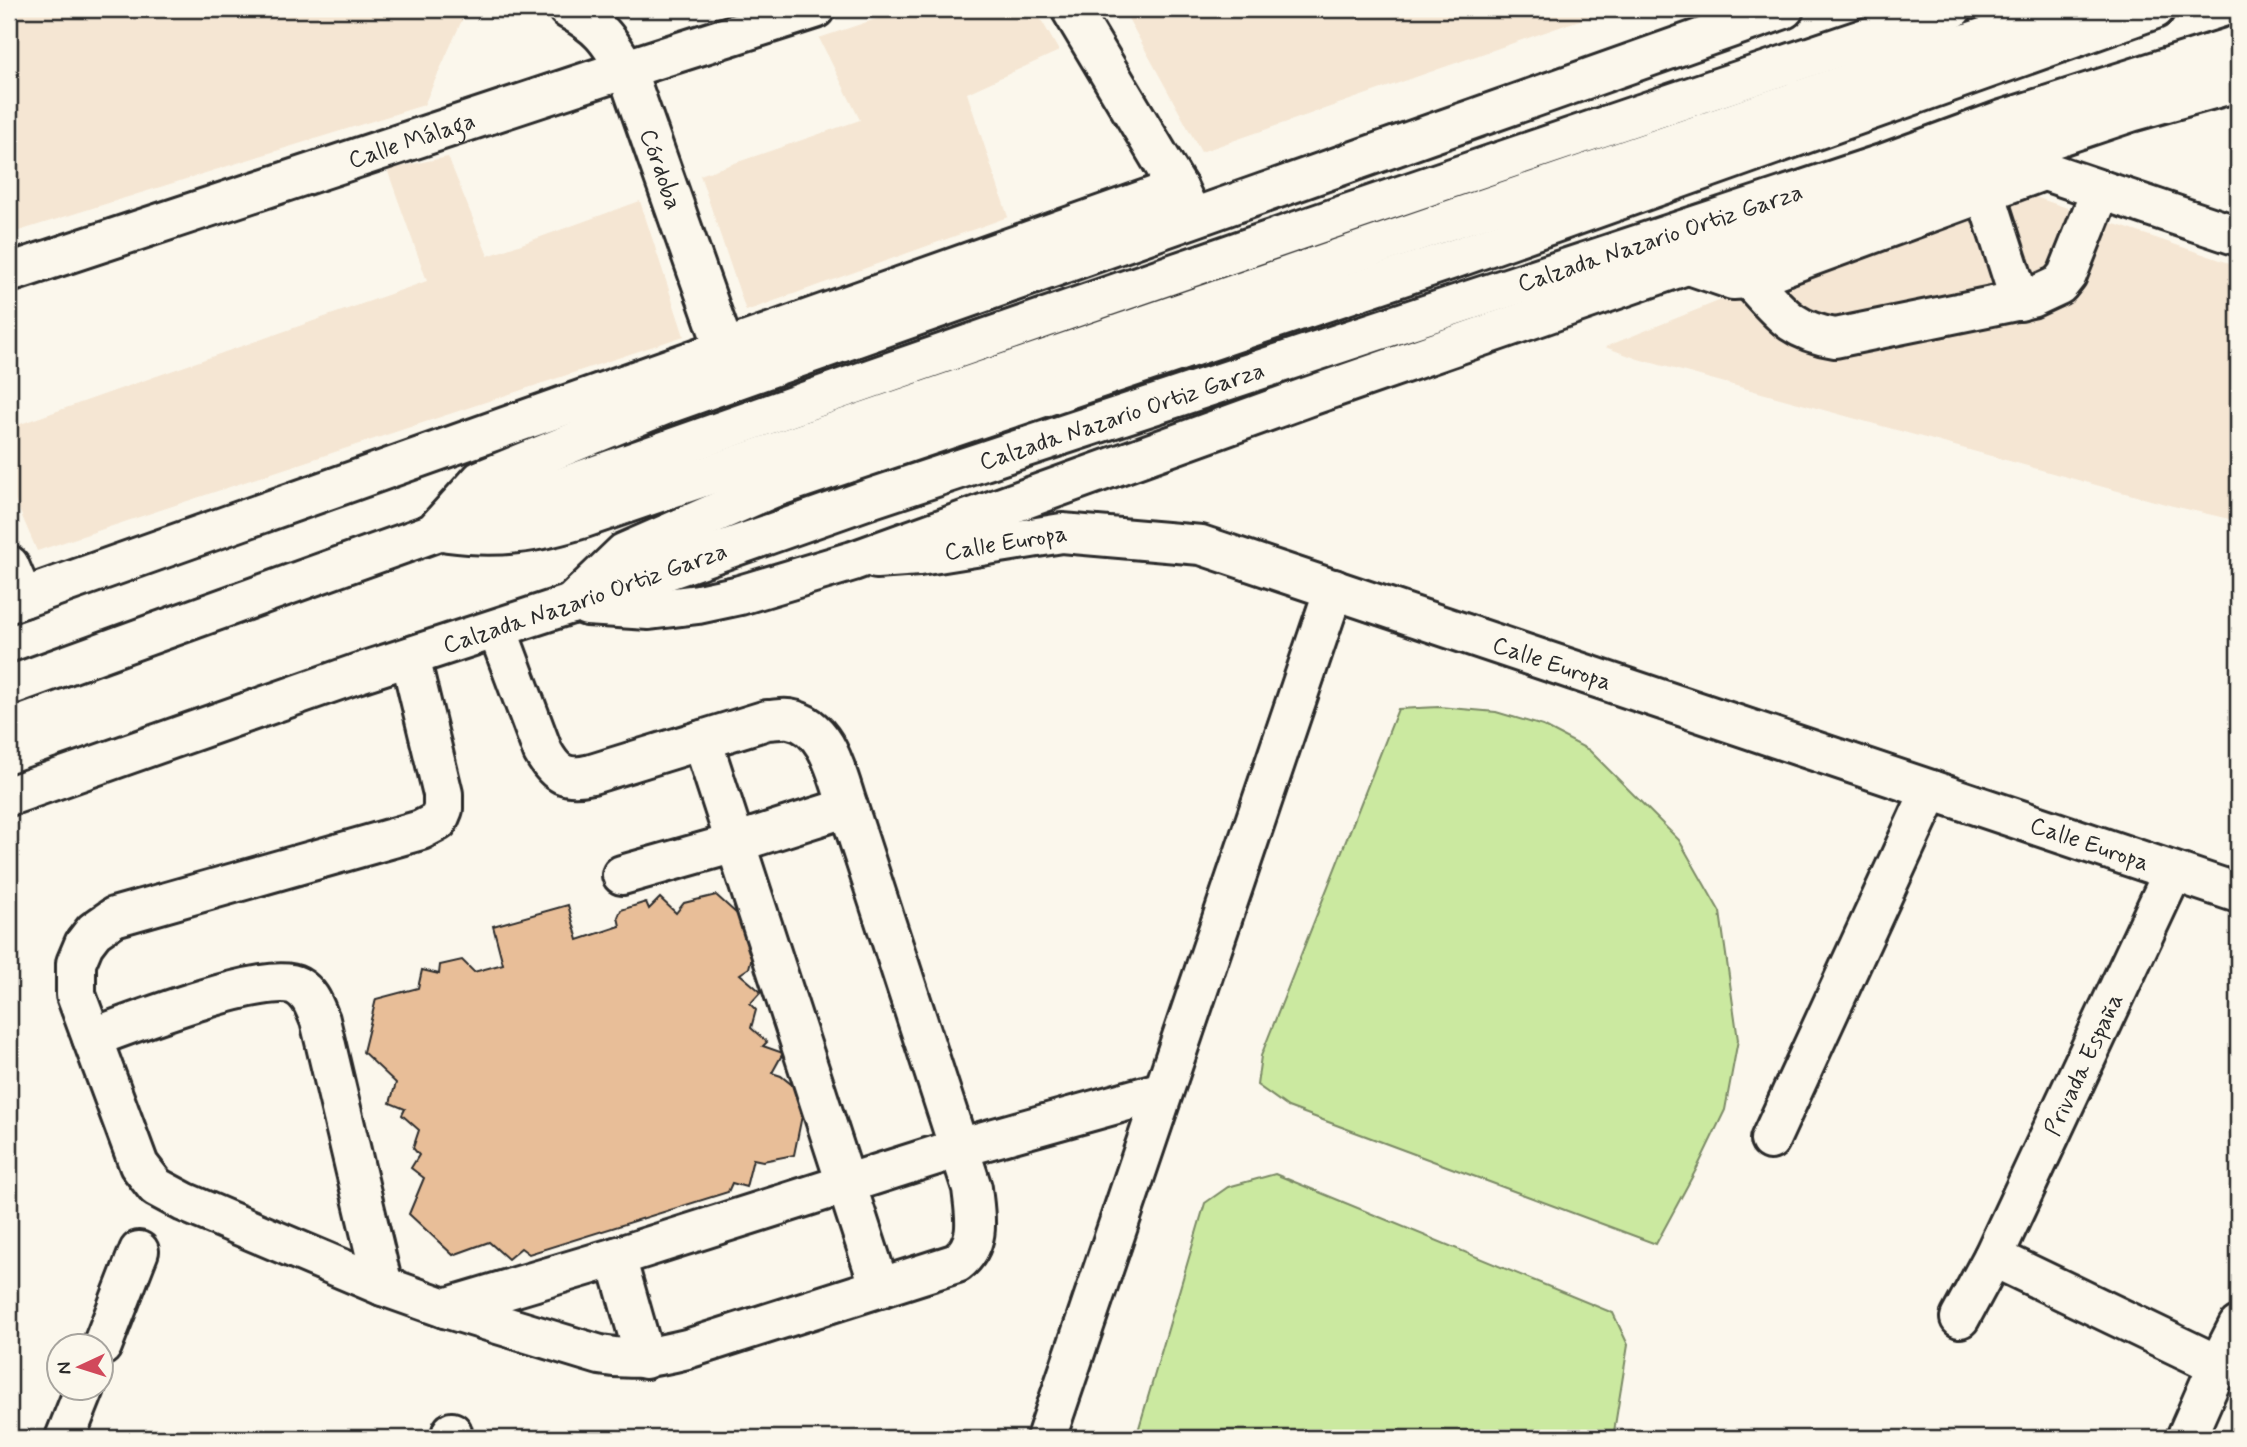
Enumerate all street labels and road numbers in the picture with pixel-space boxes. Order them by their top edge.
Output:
street label: Calle Málaga [345,106,480,177]
street label: Córdoba [631,125,688,214]
street label: Calzada Nazario Ortiz Garza [1514,177,1807,300]
street label: Calzada Nazario Ortiz Garza [976,355,1269,478]
street label: Calle Europa [942,518,1070,569]
street label: Calzada Nazario Ortiz Garza [439,536,732,662]
street label: Calle Europa [1488,630,1616,699]
street label: Calle Europa [2026,810,2153,879]
street label: Privada España [2038,989,2131,1141]

